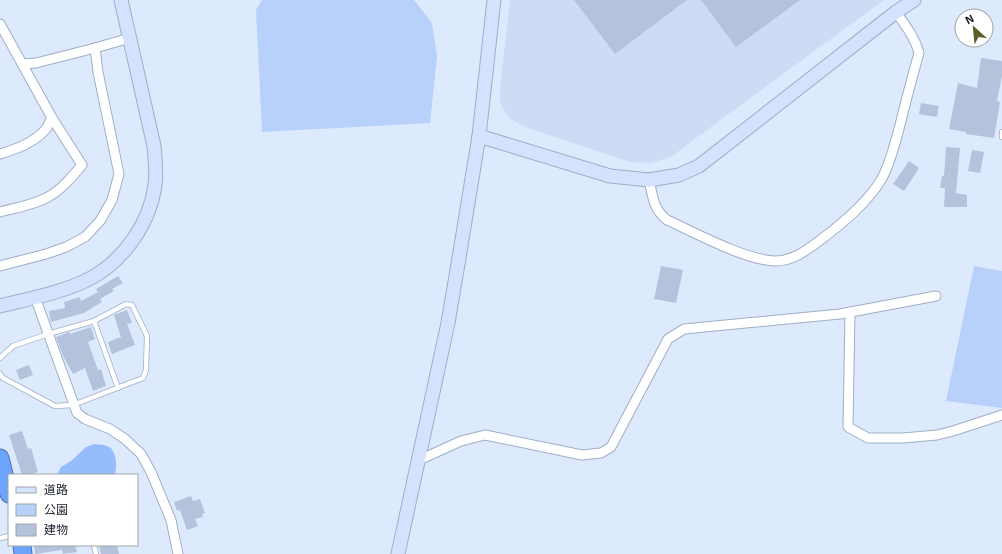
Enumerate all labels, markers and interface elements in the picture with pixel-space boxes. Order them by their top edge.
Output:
north arrow [954,8,994,48]
text: N [963,11,976,26]
legend [8,474,138,546]
text: 道路 [44,482,68,496]
text: 公園 [44,502,68,516]
text: 建物 [44,522,68,536]

